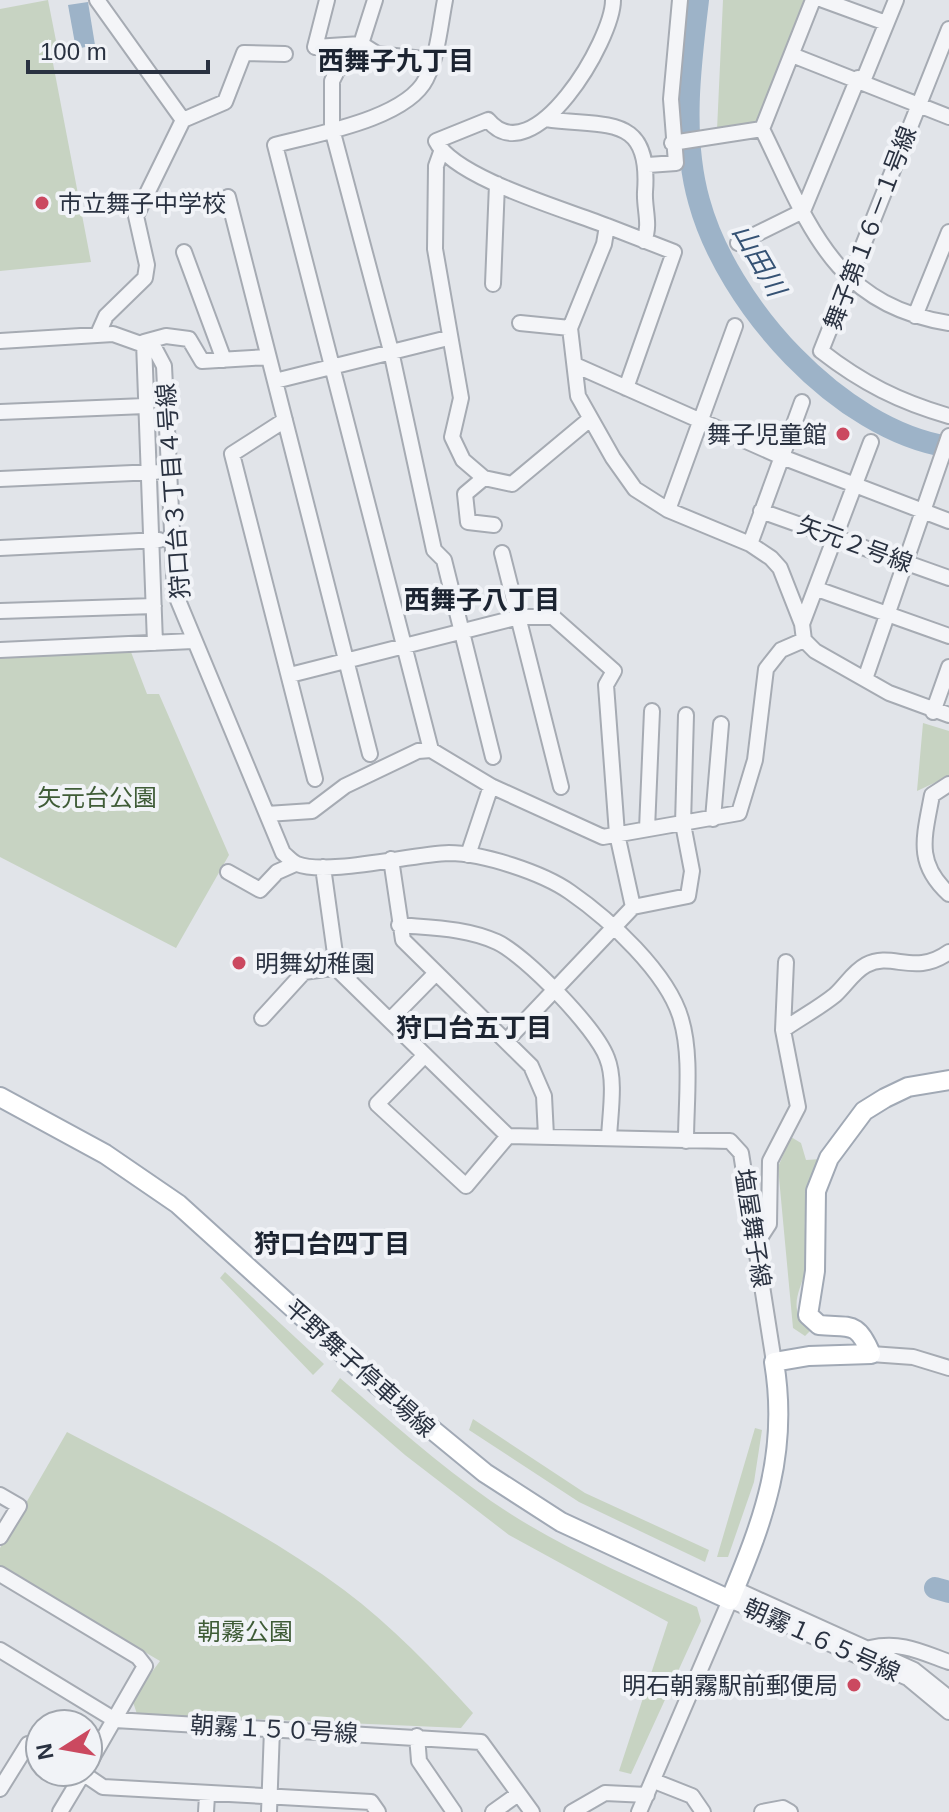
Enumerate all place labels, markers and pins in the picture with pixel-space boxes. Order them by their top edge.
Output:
place label: 市立舞子中学校 [58,190,226,217]
marker: 市立舞子中学校 [33,194,51,212]
place label: 舞子児童館 [707,421,827,448]
marker: 舞子児童館 [834,425,852,443]
place label: 明舞幼稚園 [255,950,375,977]
marker: 明舞幼稚園 [230,954,248,972]
place label: 明石朝霧駅前郵便局 [622,1672,838,1699]
marker: 明石朝霧駅前郵便局 [845,1676,863,1694]

